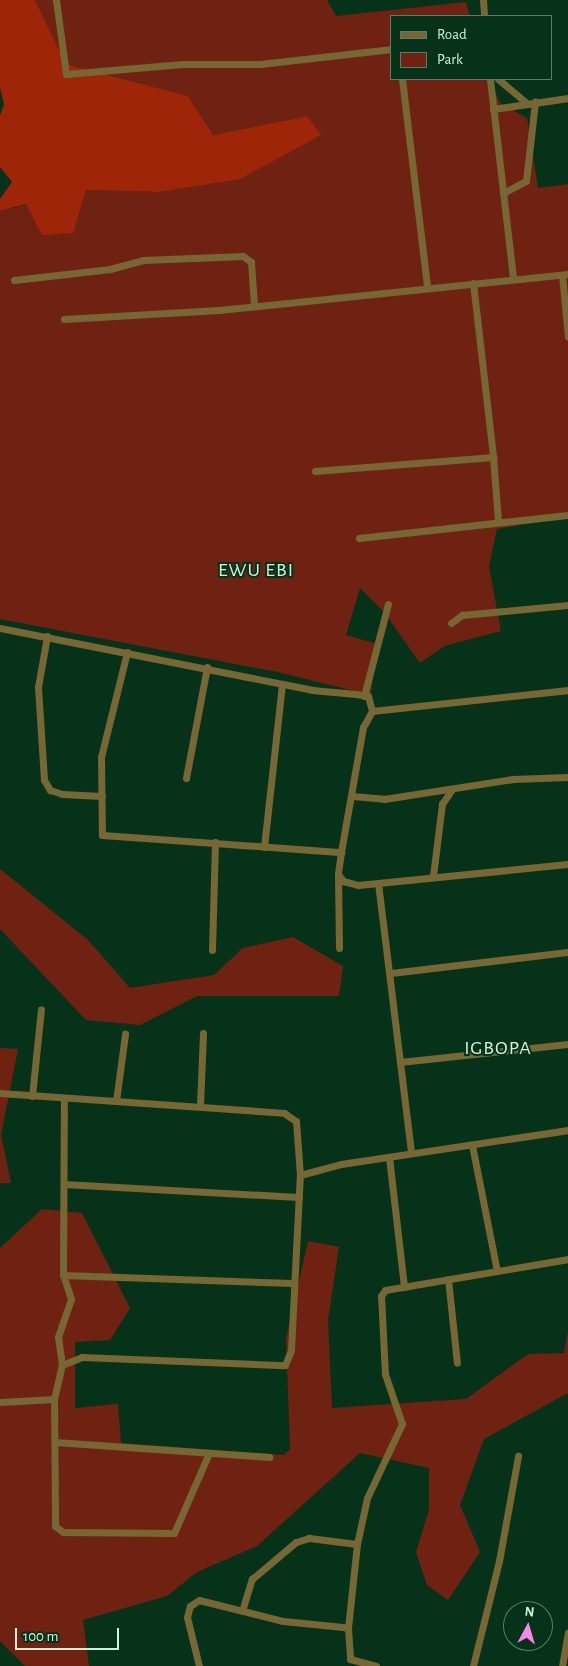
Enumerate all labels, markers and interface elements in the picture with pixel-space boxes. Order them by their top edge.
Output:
legend [390,15,553,80]
text: Road [437,27,467,42]
text: Park [437,52,463,67]
district label: EWU EBI [217,558,295,582]
district label: IGBOPA [464,1036,532,1060]
north arrow [503,1601,553,1651]
text: N [524,1605,535,1620]
scale bar [18,1618,121,1650]
text: 100 m [23,1629,58,1644]

